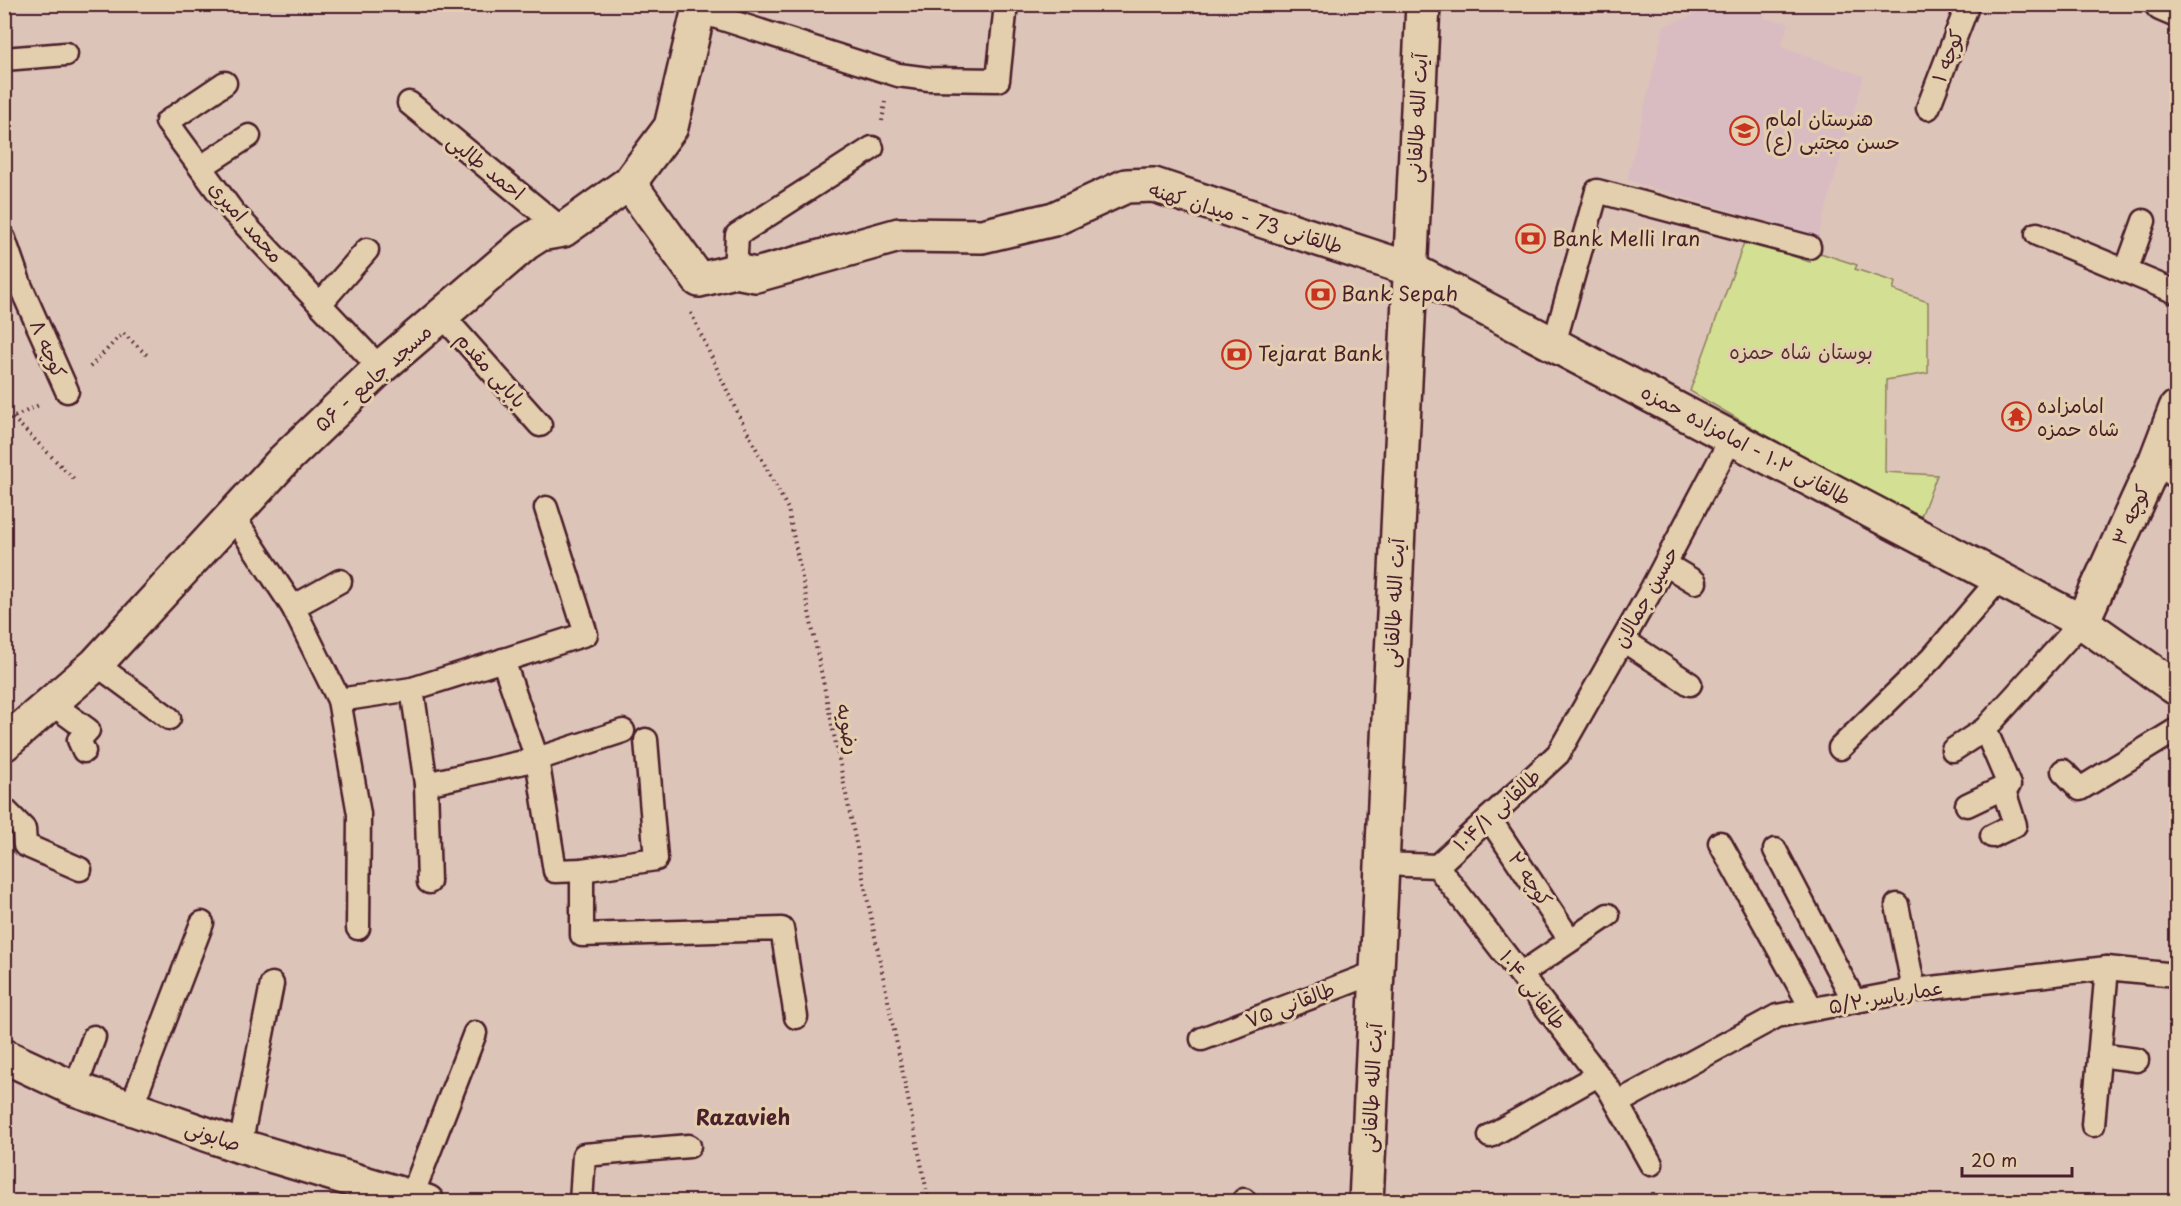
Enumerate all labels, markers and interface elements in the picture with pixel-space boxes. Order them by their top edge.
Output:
street label: کوچه ۱ [1923,25,1971,86]
street label: آیت الله طالقانی [1398,51,1434,184]
place label: هنرستان امام حسن مجتبی (ع) [1765,103,1900,156]
school or university icon: هنرستان امام حسن مجتبی (ع) [1728,115,1760,147]
street label: احمد طالبی [441,126,532,207]
street label: محمد امیری [202,173,291,269]
street label: طالقانی 73 - میدان کهنه [1146,173,1347,261]
bank icon: Bank Melli Iran [1515,223,1547,255]
place label: Bank Melli Iran [1552,223,1700,253]
bank icon: Bank Sepah [1304,278,1336,310]
place label: Bank Sepah [1341,278,1458,308]
street label: کوچه ۸ [23,315,75,383]
street label: ۵۶ - مسجد جامع [307,316,438,439]
street label: بابایی مقدم [448,324,534,415]
park label: بوستان شاه حمزه [1729,336,1873,366]
bank icon: Tejarat Bank [1221,338,1253,370]
place label: Tejarat Bank [1258,338,1383,368]
street label: طالقانی ۱۰۲ - امامزاده حمزه [1636,376,1857,512]
place label: امامزاده شاه حمزه [2037,390,2119,443]
temple icon: امامزاده شاه حمزه [2000,401,2032,433]
street label: کوچه ۳ [2103,479,2157,550]
street label: آیت الله طالقانی [1375,536,1411,669]
street label: حسین جمالان [1605,540,1685,653]
street label: رضویه [829,700,869,757]
street label: طالقانی ۱۰۴/۱ [1446,761,1547,858]
street label: کوچه ۲ [1501,845,1560,912]
street label: طالقانی ۱۰۴ [1493,943,1575,1036]
street label: عماریاسر۵/۲۰ [1826,971,1946,1021]
street label: طالقانی ۷۵ [1240,973,1339,1035]
street label: آیت الله طالقانی [1353,1021,1389,1154]
district label: Razavieh [696,1100,790,1132]
street label: صابونی [181,1112,245,1159]
scale bar [1962,1140,2072,1178]
text: 20 m [1971,1146,2017,1173]

